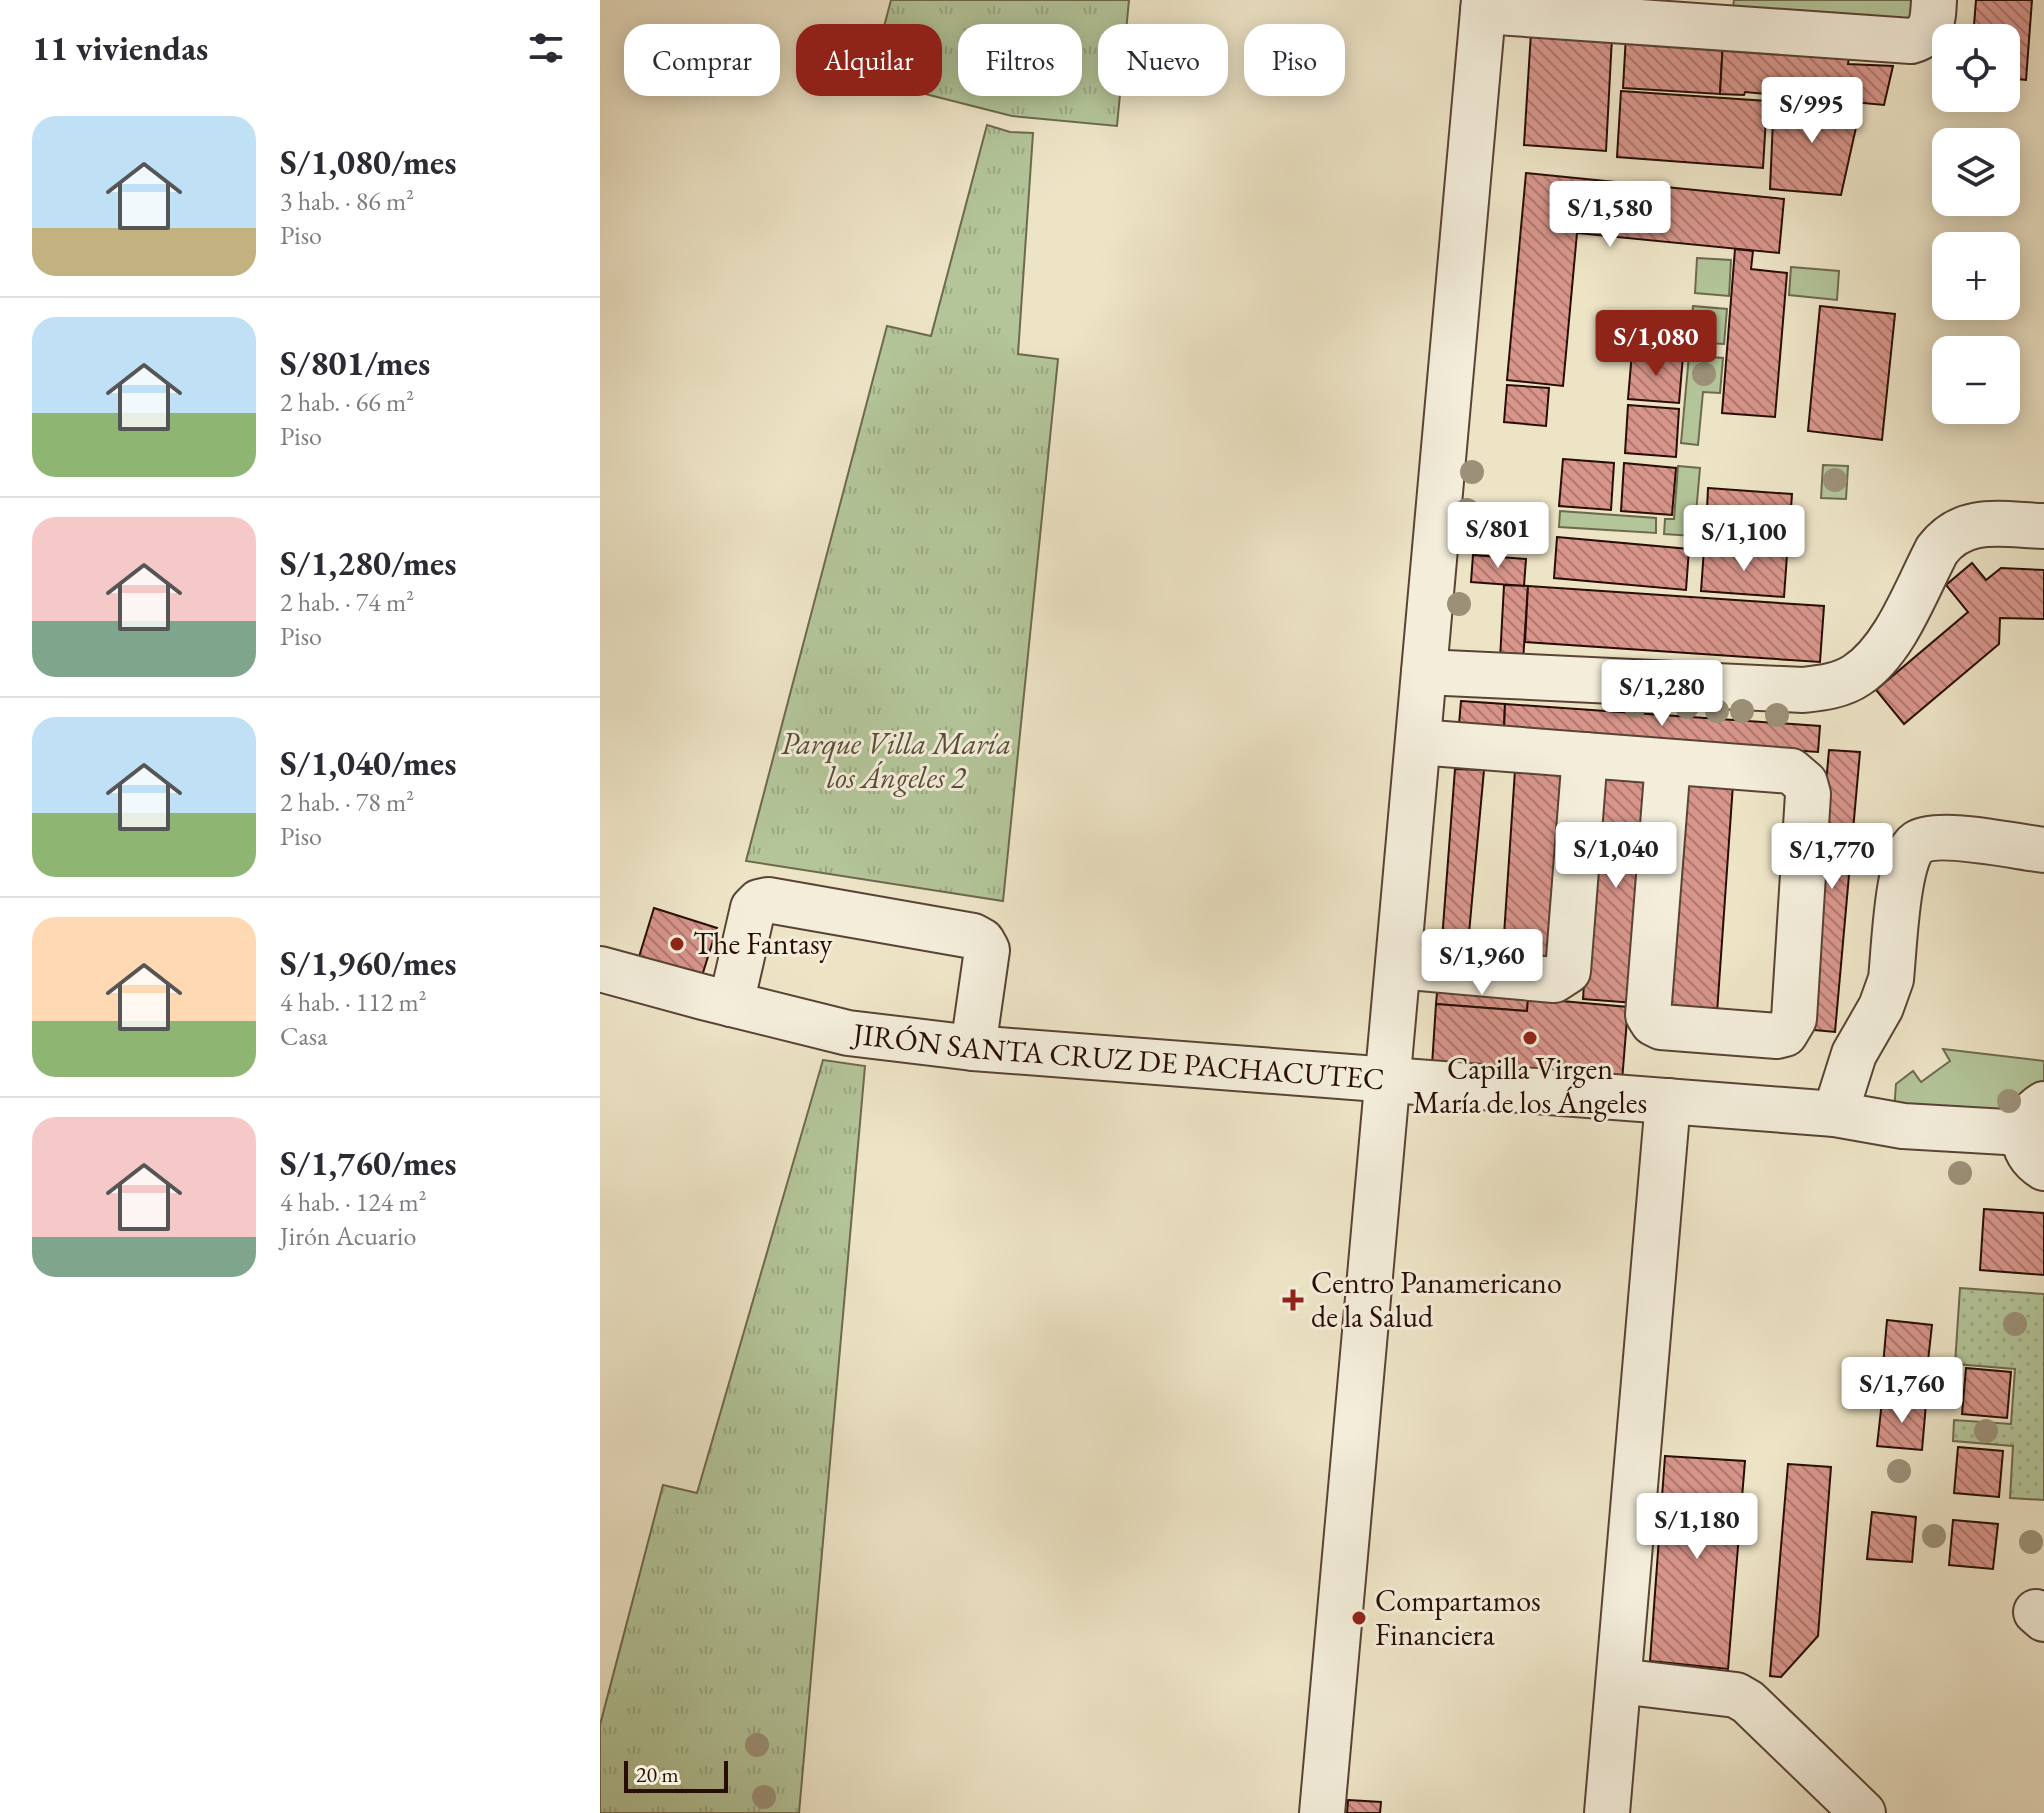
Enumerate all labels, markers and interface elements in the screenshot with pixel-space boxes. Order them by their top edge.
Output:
chip: Comprar [624,24,780,96]
chip: Alquilar [796,24,942,96]
chip: Filtros [958,24,1082,96]
chip: Nuevo [1098,24,1228,96]
chip: Piso [1244,24,1345,96]
map controls [1932,24,2020,424]
button: locate [1932,24,2020,112]
text: 11 viviendas [32,26,208,70]
icon: filters [524,26,568,70]
pin: S/995 [1756,77,1868,145]
text: S/995 [1780,86,1844,120]
button: layers [1932,128,2020,216]
text: S/1,080/mes [280,140,457,184]
icon: home [96,148,192,244]
pin: S/1,580 [1536,181,1684,249]
text: 3 hab. · 86 m² [280,184,414,218]
text: S/1,580 [1568,190,1652,224]
text: Piso [280,218,322,252]
button: + [1932,232,2020,320]
pin: S/1,080 [1582,310,1730,378]
text: S/1,080 [1614,319,1698,353]
button: − [1932,336,2020,424]
text: S/801/mes [280,341,430,385]
icon: home [96,349,192,445]
text: 2 hab. · 66 m² [280,385,414,419]
text: Piso [280,419,322,453]
pin: S/801 [1442,502,1554,570]
pin: S/1,100 [1670,505,1818,573]
text: S/801 [1466,511,1530,545]
text: S/1,100 [1702,514,1786,548]
text: S/1,280/mes [280,541,457,585]
icon: home [96,549,192,645]
text: 2 hab. · 74 m² [280,585,414,619]
text: Piso [280,619,322,653]
pin: S/1,280 [1588,660,1736,728]
text: S/1,280 [1620,669,1704,703]
park label: Parque Villa María los Ángeles 2 [781,724,1011,797]
text: S/1,040/mes [280,741,457,785]
icon: home [96,749,192,845]
text: 2 hab. · 78 m² [280,785,414,819]
text: Piso [280,819,322,853]
pin: S/1,040 [1542,822,1690,890]
pin: S/1,770 [1758,823,1906,891]
text: S/1,040 [1574,831,1658,865]
text: S/1,770 [1790,832,1874,866]
place label: The Fantasy [693,924,833,963]
pin: S/1,960 [1408,929,1556,997]
marker: The Fantasy [668,935,686,953]
text: S/1,960 [1440,938,1524,972]
text: S/1,960/mes [280,941,457,985]
icon: home [96,949,192,1045]
text: 4 hab. · 112 m² [280,985,426,1019]
street label: JIRÓN SANTA CRUZ DE PACHACUTEC [848,1013,1386,1098]
text: Casa [280,1019,328,1053]
marker: Capilla Virgen María de los Ángeles [1521,1029,1539,1047]
place label: Capilla Virgen María de los Ángeles [1413,1049,1647,1122]
text: S/1,760/mes [280,1141,457,1185]
icon: home [96,1149,192,1245]
text: 4 hab. · 124 m² [280,1185,426,1219]
text: Jirón Acuario [280,1219,416,1253]
place label: Centro Panamericano de la Salud [1311,1263,1562,1336]
marker: Centro Panamericano de la Salud [1282,1289,1304,1311]
pin: S/1,760 [1828,1357,1976,1425]
text: S/1,760 [1860,1366,1944,1400]
pin: S/1,180 [1623,1493,1771,1561]
text: S/1,180 [1655,1502,1739,1536]
place label: Compartamos Financiera [1375,1581,1541,1654]
marker: Compartamos Financiera [1350,1609,1368,1627]
scale bar [624,1757,728,1793]
text: 20 m [636,1760,679,1789]

